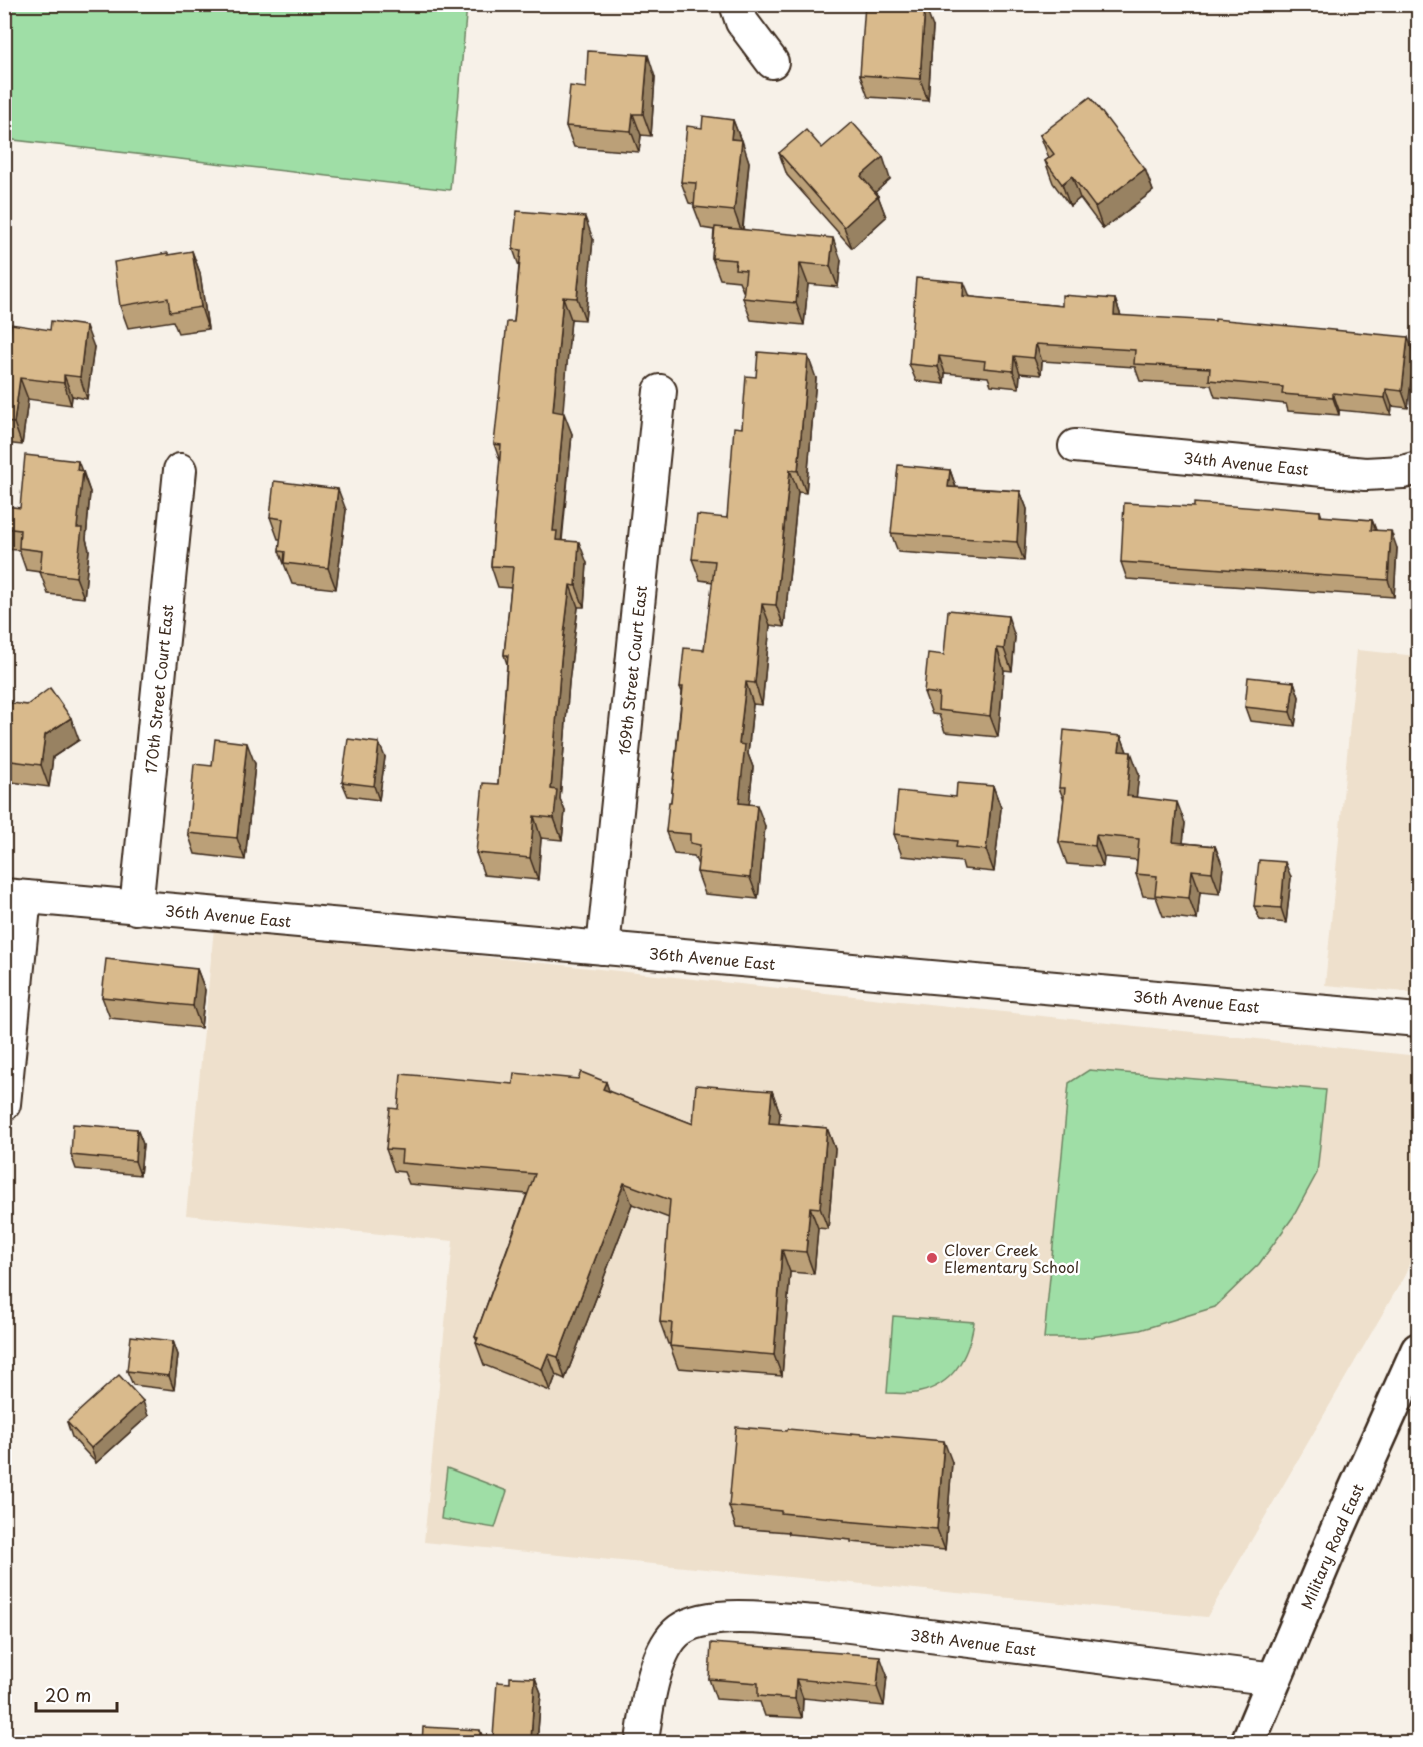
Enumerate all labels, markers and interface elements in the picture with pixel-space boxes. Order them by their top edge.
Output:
street label: 34th Avenue East [1183,445,1310,480]
street label: 169th Street Court East [611,584,652,756]
street label: 170th Street Court East [138,603,178,775]
street label: 36th Avenue East [164,898,292,932]
street label: 36th Avenue East [648,941,776,975]
street label: 36th Avenue East [1132,983,1260,1017]
place label: Clover Creek Elementary School [944,1238,1079,1278]
marker: Clover Creek Elementary School [925,1251,939,1265]
street label: Military Road East [1294,1480,1368,1612]
street label: 38th Avenue East [909,1622,1037,1661]
scale bar [36,1675,117,1713]
text: 20 m [45,1681,91,1708]

